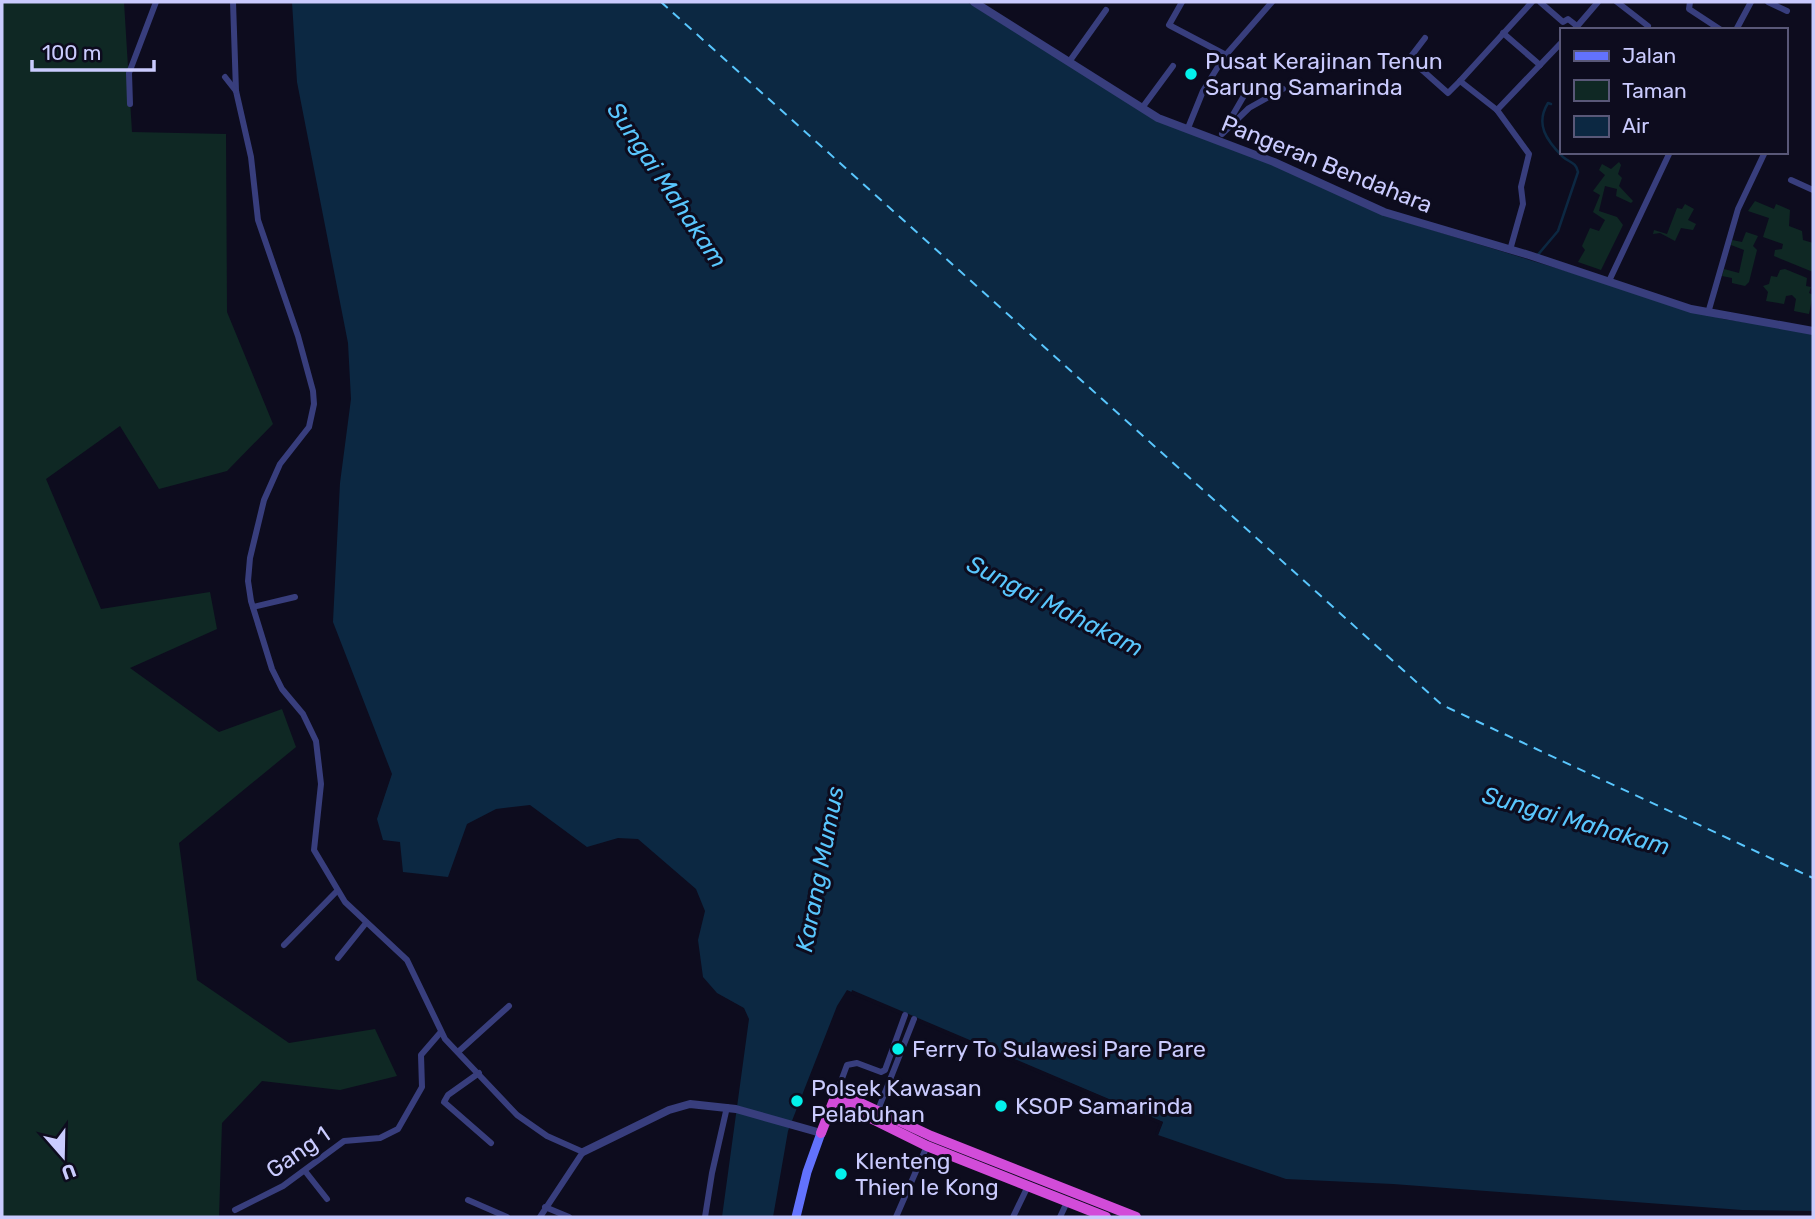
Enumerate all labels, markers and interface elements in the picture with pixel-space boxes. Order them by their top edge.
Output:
scale bar [32,28,154,72]
legend [1560,28,1787,154]
text: 100 m [42,40,101,65]
text: Jalan [1622,43,1676,68]
place label: Pusat Kerajinan Tenun Sarung Samarinda [1205,47,1443,101]
marker: Pusat Kerajinan Tenun Sarung Samarinda [1183,66,1199,82]
text: Taman [1622,78,1687,103]
water label: Sungai Mahakam [601,97,733,273]
street label: Pangeran Bendahara [1217,109,1437,219]
text: Air [1622,113,1649,138]
water label: Sungai Mahakam [962,550,1148,662]
water label: Sungai Mahakam [1479,781,1673,861]
water label: Karang Mumus [790,784,850,954]
place label: Ferry To Sulawesi Pare Pare [912,1035,1206,1063]
marker: Ferry To Sulawesi Pare Pare [890,1041,906,1057]
place label: Polsek Kawasan Pelabuhan [811,1074,982,1128]
place label: KSOP Samarinda [1015,1092,1193,1120]
marker: Polsek Kawasan Pelabuhan [789,1093,805,1109]
marker: KSOP Samarinda [993,1098,1009,1114]
street label: Gang 1 [261,1120,335,1184]
north arrow [28,1121,98,1191]
place label: Klenteng Thien Ie Kong [855,1147,999,1201]
text: U [58,1158,79,1185]
marker: Klenteng Thien Ie Kong [833,1166,849,1182]

